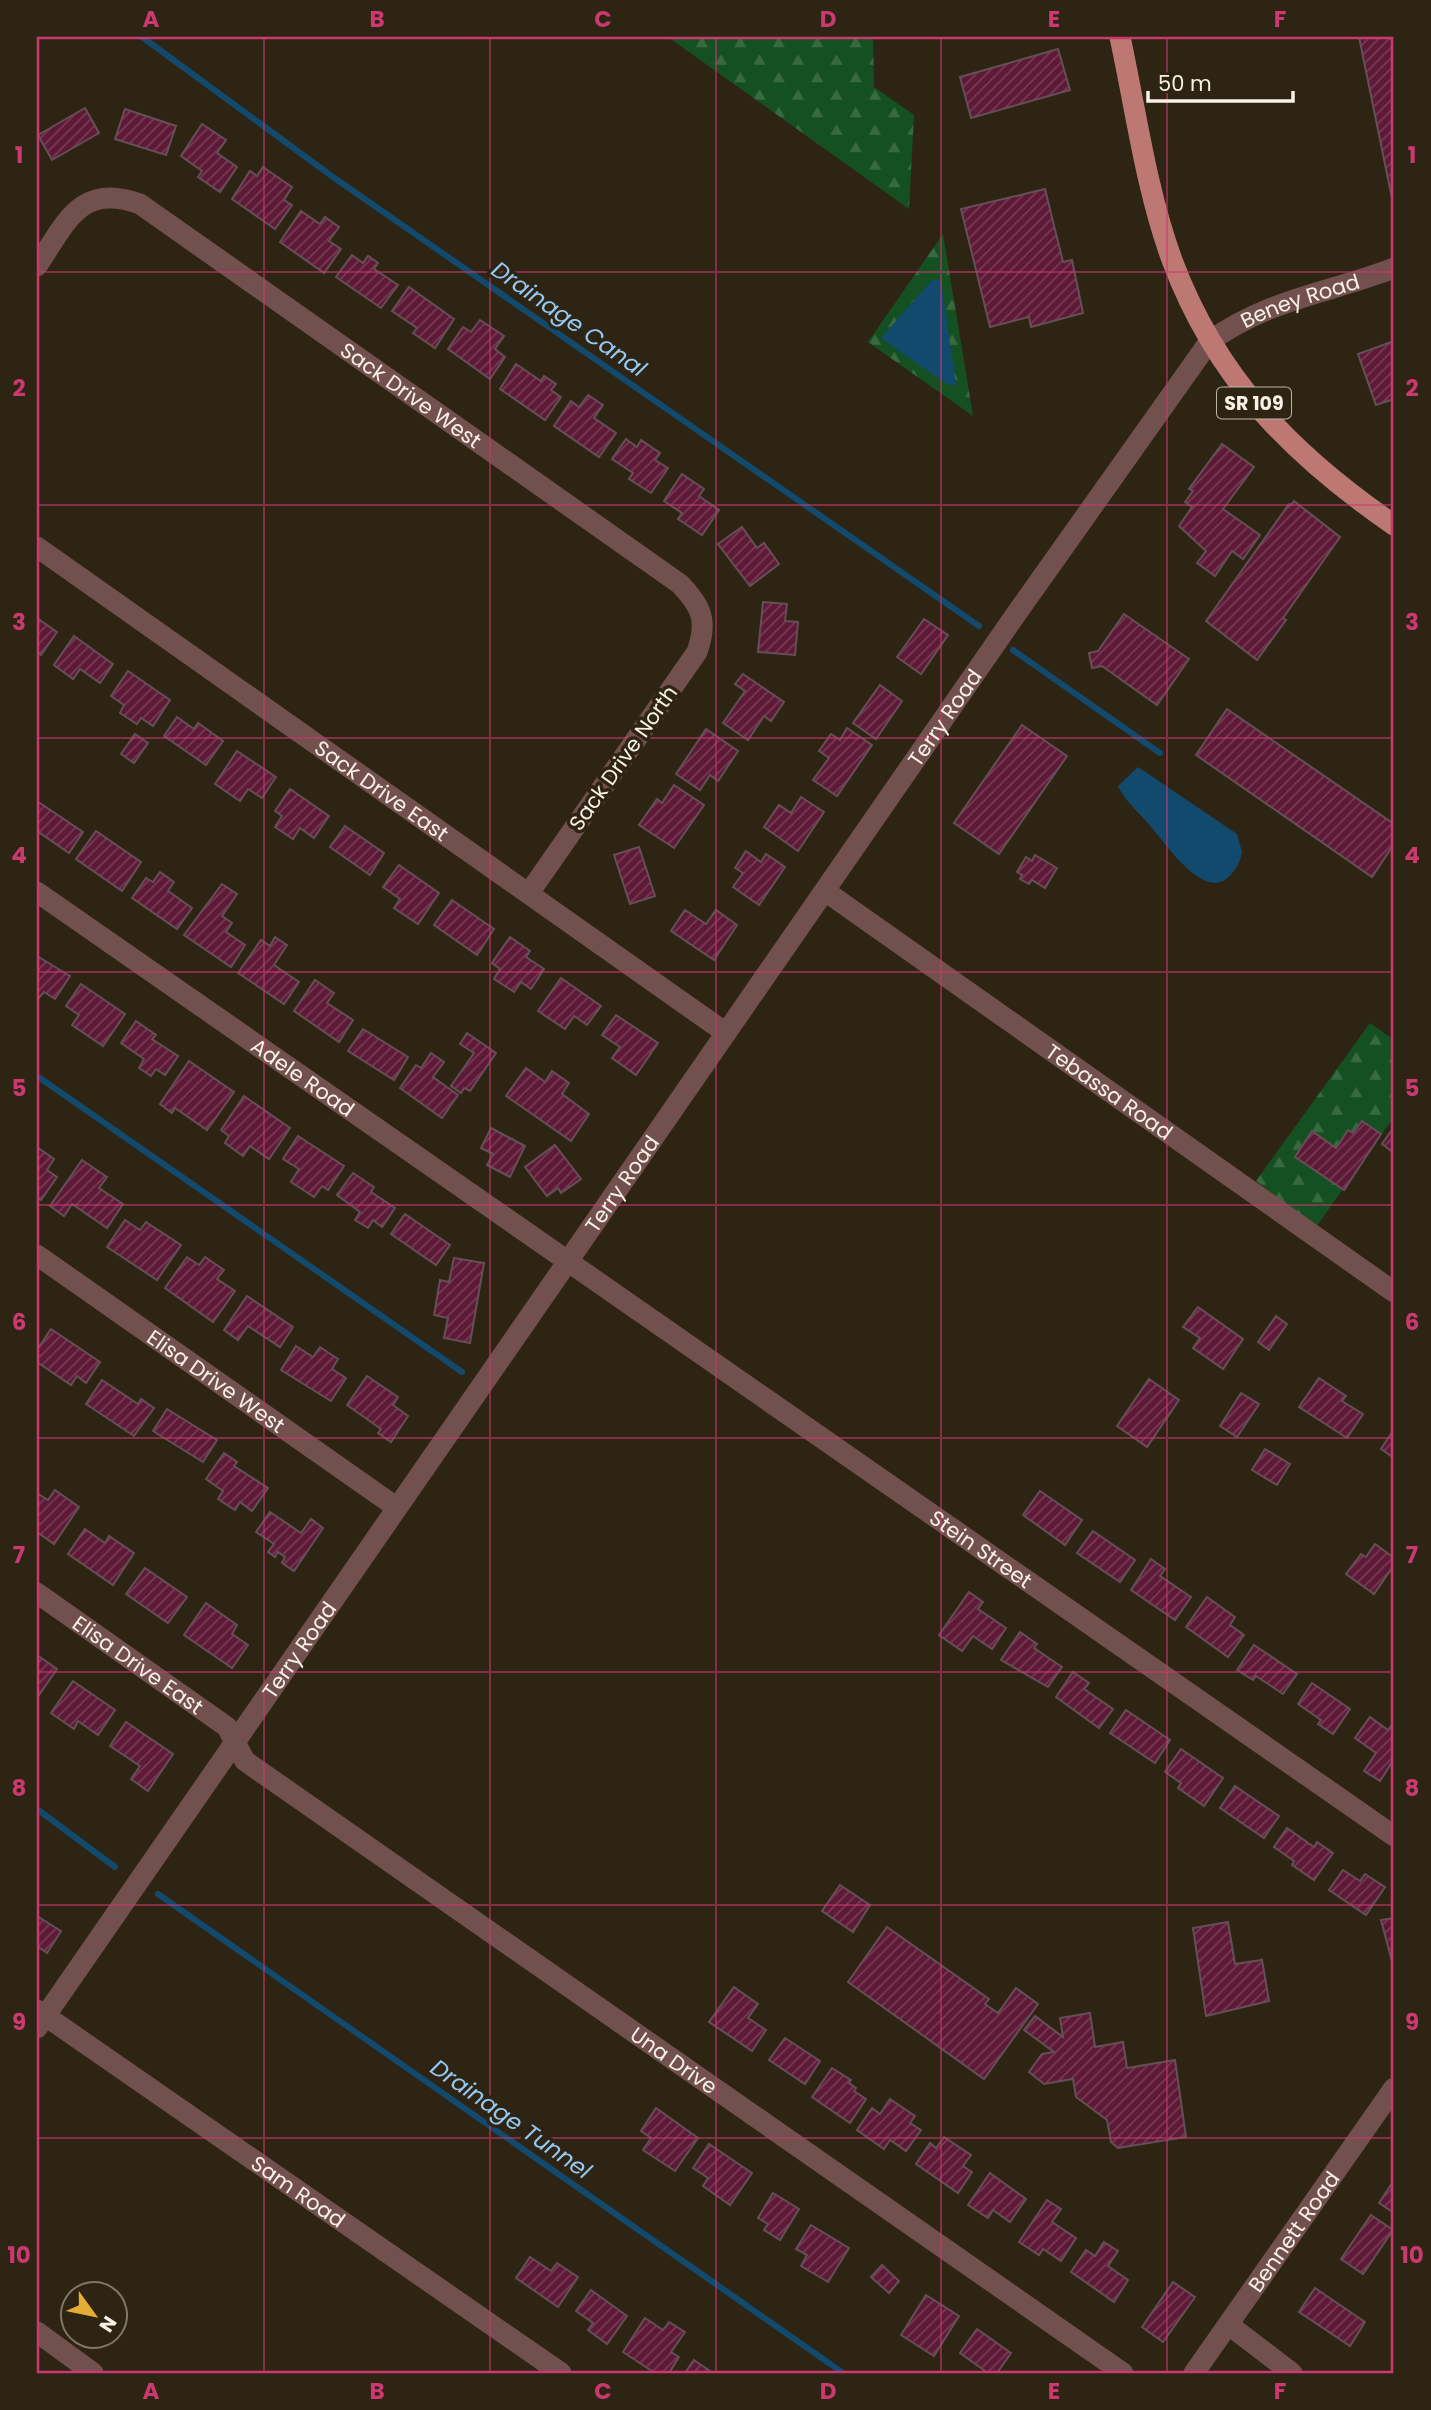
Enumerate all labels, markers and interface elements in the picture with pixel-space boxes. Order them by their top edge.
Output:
text: A [143,3,160,35]
text: B [369,3,385,35]
text: C [594,3,612,35]
text: D [820,3,836,35]
text: E [1048,3,1060,35]
text: F [1274,3,1286,35]
scale bar [1148,60,1293,104]
text: 50 m [1158,69,1212,98]
text: 1 [15,139,23,171]
text: 1 [1408,139,1416,171]
water label: Drainage Canal [485,254,653,385]
street label: Beney Road [1235,266,1363,335]
street label: Sack Drive West [335,335,487,454]
text: 2 [12,372,26,404]
text: 2 [1405,372,1419,404]
road number: SR 109 [1217,388,1291,418]
text: 3 [12,606,26,638]
text: 3 [1405,606,1419,638]
street label: Terry Road [901,663,988,772]
street label: Sack Drive North [562,680,684,836]
street label: Sack Drive East [309,733,455,848]
text: 4 [11,839,27,871]
text: 4 [1404,839,1420,871]
street label: Adele Road [246,1031,360,1123]
street label: Tebassa Road [1040,1037,1179,1146]
text: 5 [12,1072,26,1104]
text: 5 [1405,1072,1419,1104]
street label: Terry Road [578,1129,665,1238]
text: 6 [12,1306,26,1338]
text: 6 [1405,1306,1419,1338]
street label: Elisa Drive West [141,1322,291,1439]
street label: Stein Street [924,1503,1038,1595]
text: 7 [13,1539,25,1571]
text: 7 [1406,1539,1418,1571]
street label: Terry Road [255,1595,343,1704]
street label: Elisa Drive East [67,1608,210,1721]
text: 8 [12,1772,26,1804]
text: 8 [1405,1772,1419,1804]
text: 9 [12,2006,26,2038]
text: 9 [1405,2006,1419,2038]
street label: Una Drive [625,2020,723,2101]
water label: Drainage Tunnel [424,2052,598,2187]
street label: Sam Road [246,2148,351,2234]
street label: Bennett Road [1241,2165,1346,2298]
text: 10 [7,2239,31,2271]
text: 10 [1400,2239,1424,2271]
north arrow [60,2280,130,2350]
text: N [93,2311,123,2337]
text: A [143,2375,160,2407]
text: B [369,2375,385,2407]
text: C [594,2375,612,2407]
text: D [820,2375,836,2407]
text: E [1048,2375,1060,2407]
text: F [1274,2375,1286,2407]

